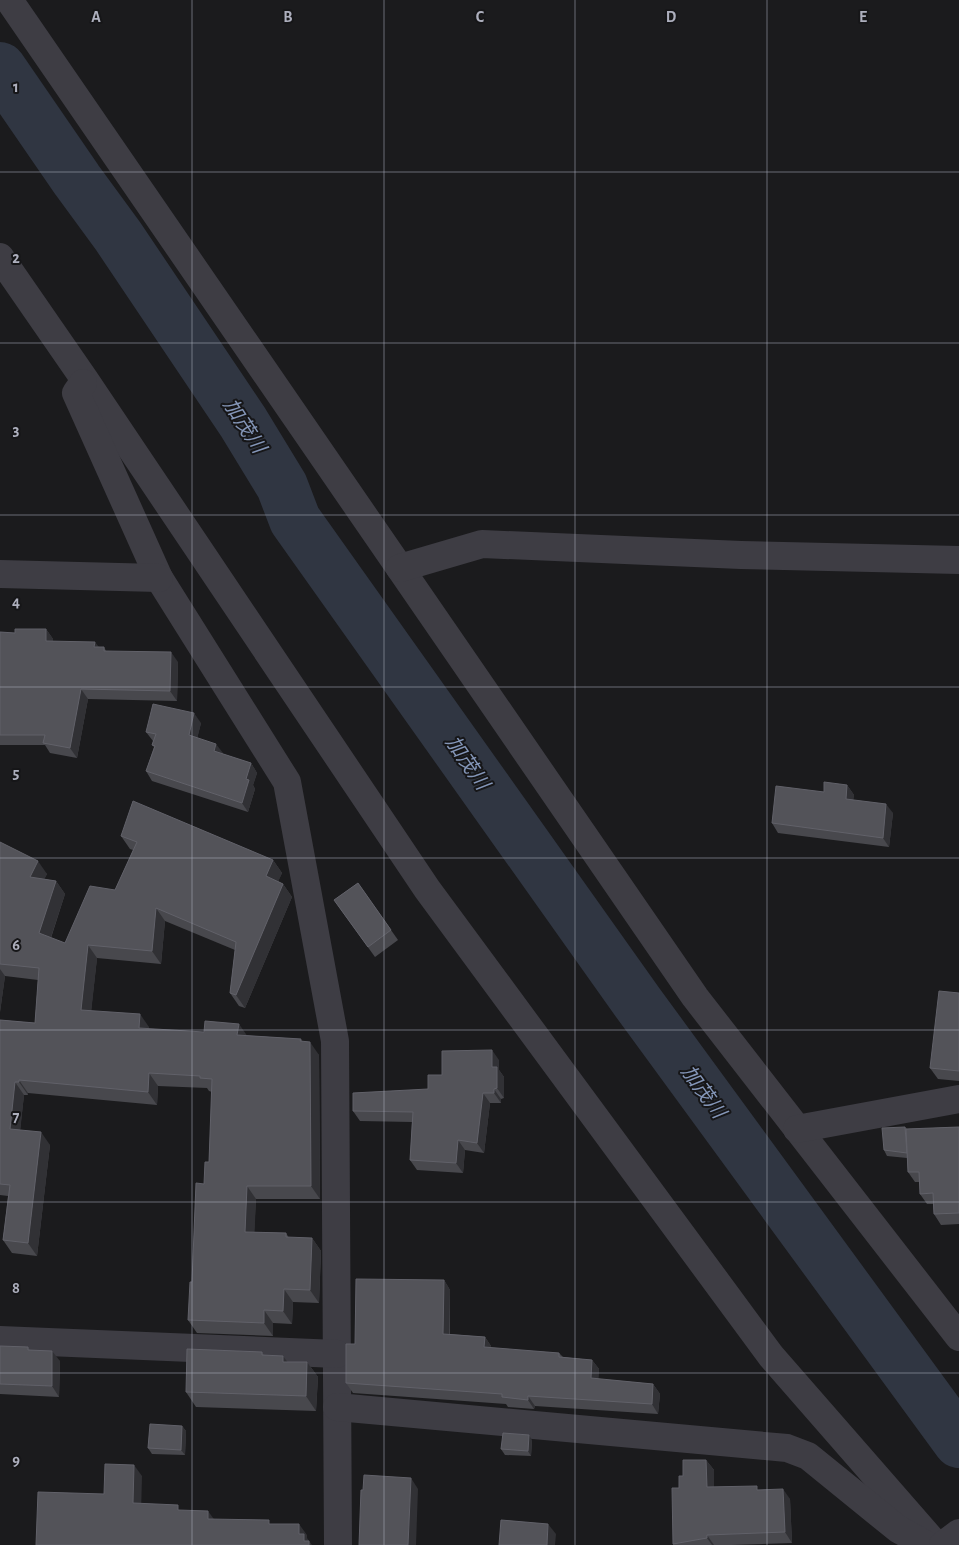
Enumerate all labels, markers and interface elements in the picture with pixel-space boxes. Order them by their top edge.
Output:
text: A [91,9,101,25]
text: B [283,9,293,25]
text: C [476,9,485,25]
text: D [666,9,677,25]
text: E [859,9,867,25]
text: 1 [13,79,19,95]
text: 2 [12,250,20,266]
water label: 加茂川 [219,395,271,458]
text: 3 [13,422,20,438]
text: 4 [12,594,20,610]
water label: 加茂川 [442,732,494,795]
text: 5 [13,765,20,781]
text: 6 [12,937,20,953]
water label: 加茂川 [677,1061,731,1124]
text: 7 [13,1109,20,1125]
text: 8 [12,1280,20,1296]
text: 9 [12,1452,20,1468]

